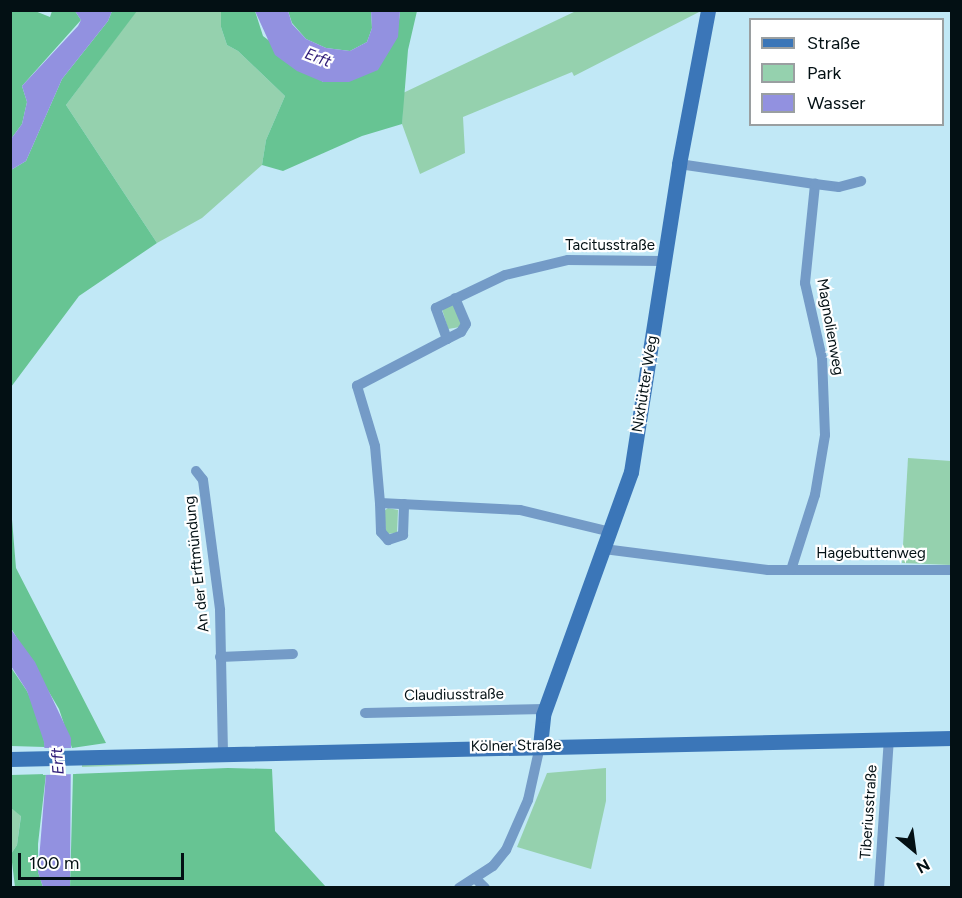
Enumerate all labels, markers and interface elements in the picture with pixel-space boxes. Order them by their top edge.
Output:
legend [749,18,944,126]
text: Straße [807,32,860,54]
water label: Erft [302,44,334,72]
text: Park [807,62,841,84]
text: Wasser [807,92,865,114]
street label: Tacitusstraße [565,237,655,255]
street label: Magnolienweg [813,277,847,377]
street label: Nixhütter Weg [628,334,662,434]
street label: An der Erftmündung [181,495,213,633]
street label: Hagebuttenweg [816,545,926,563]
street label: Claudiusstraße [404,685,504,705]
street label: Kölner Straße [471,736,561,756]
water label: Erft [47,747,69,775]
street label: Tiberiusstraße [857,764,881,860]
north arrow [884,820,944,880]
scale bar [21,841,188,879]
text: 100 m [29,852,79,874]
text: N [913,855,933,877]

